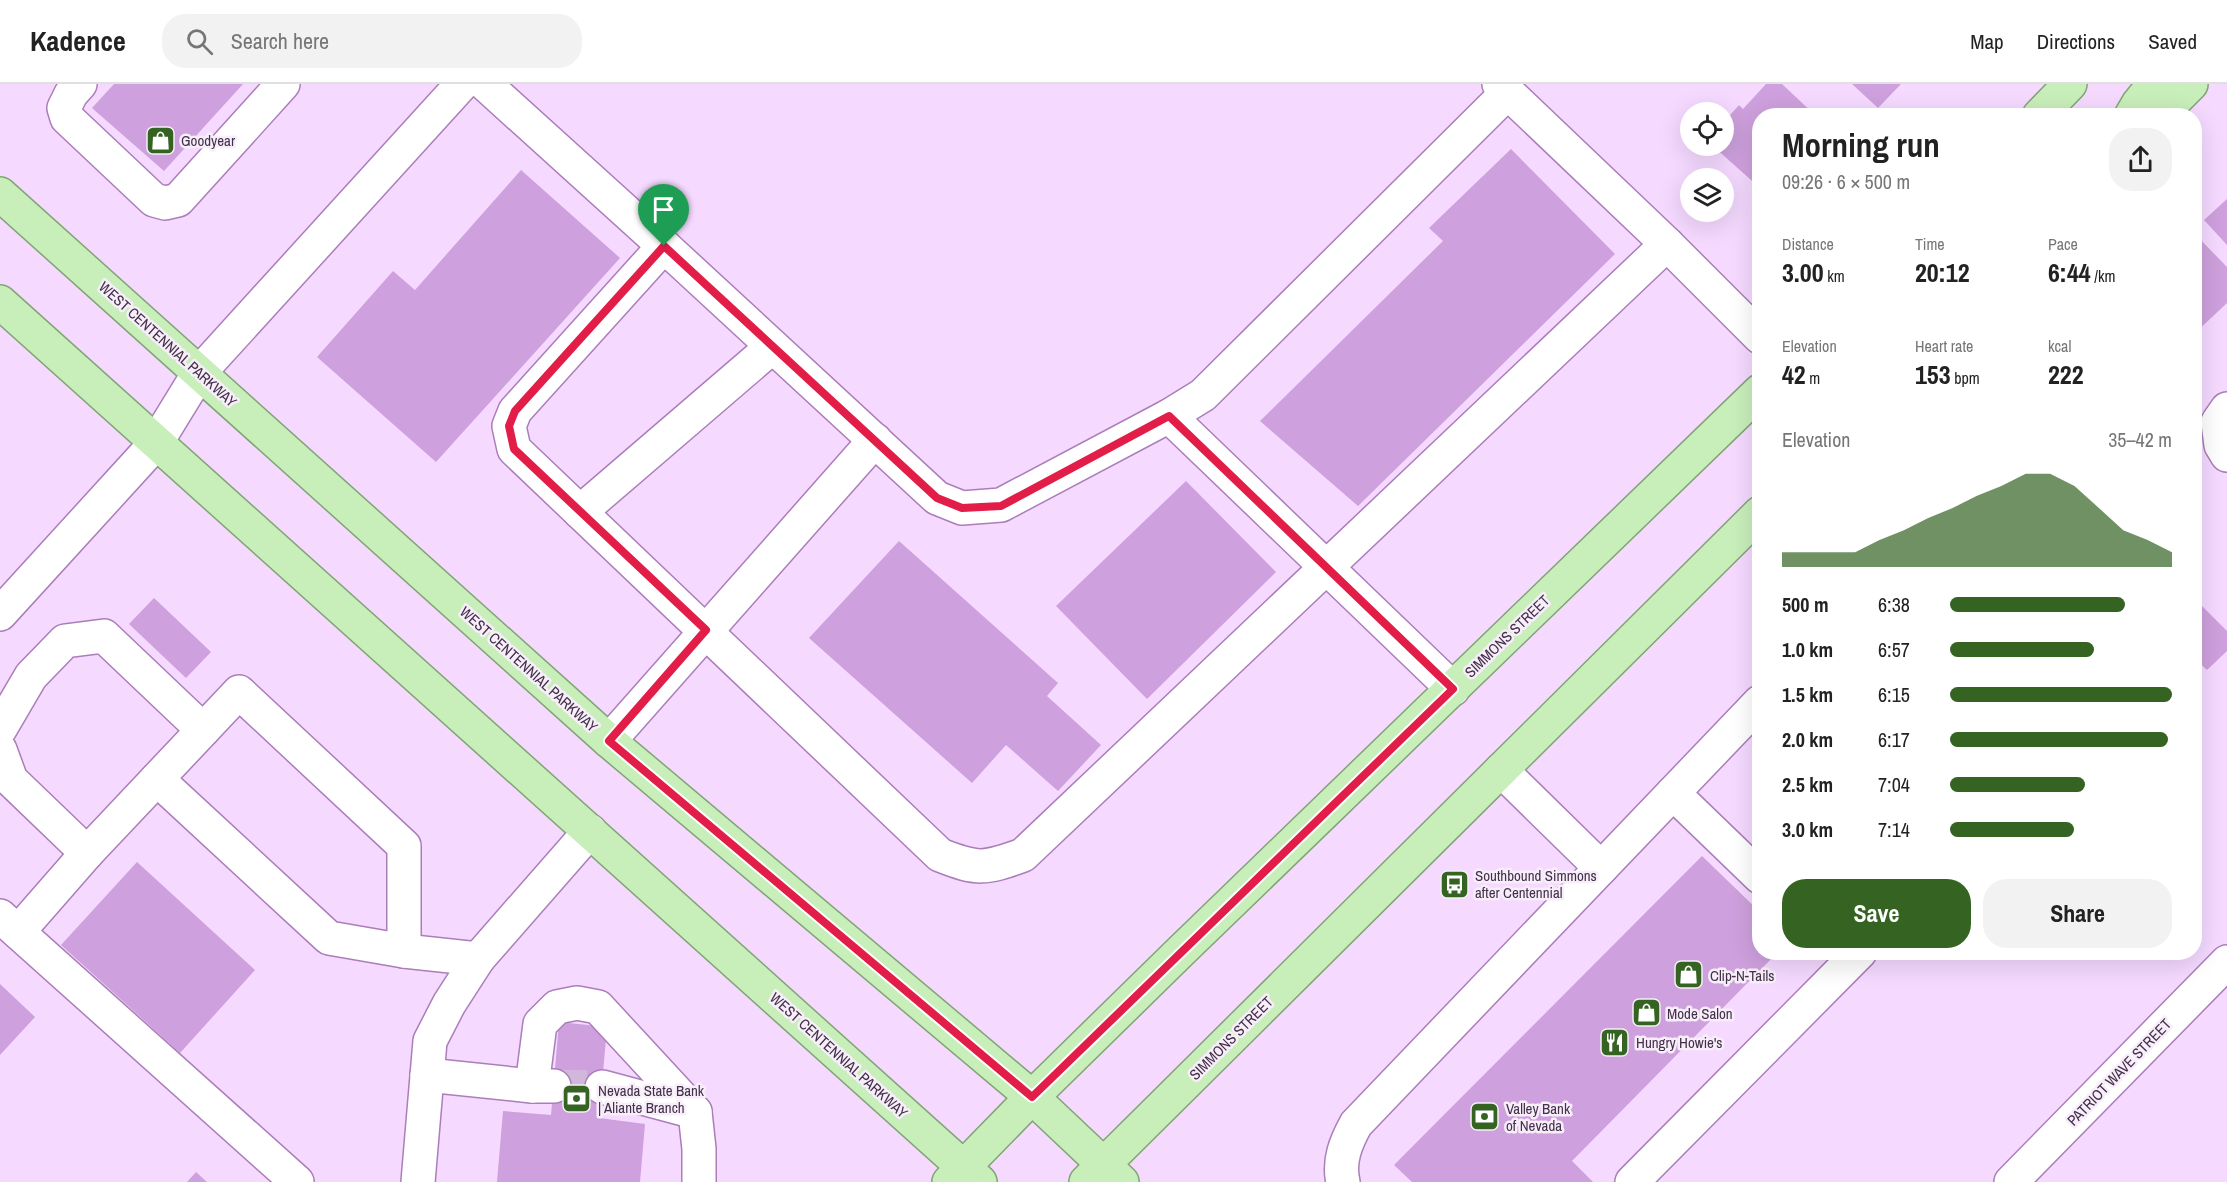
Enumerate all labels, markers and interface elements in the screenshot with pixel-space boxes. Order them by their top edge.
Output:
search box [162,14,582,68]
text: Kadence [30,22,126,60]
icon: search [183,25,216,58]
text: Search here [231,26,329,56]
text: Map [1970,27,2004,56]
text: Directions [2037,27,2115,56]
text: Saved [2148,27,2197,56]
map controls [1680,102,1734,222]
button: locate [1680,102,1734,156]
text: Morning run [1782,123,1940,167]
shop icon: Goodyear [144,124,176,156]
button: share [2109,128,2172,191]
place label: Goodyear [181,130,235,151]
button: layers [1680,168,1734,222]
text: 09:26 · 6 × 500 m [1782,168,1910,195]
pin [638,184,689,246]
icon: arrive [647,193,680,226]
text: Distance [1782,233,1834,255]
text: Time [1915,233,1945,255]
text: Pace [2048,233,2078,255]
text: 3.00 [1782,255,1824,290]
text: 20:12 [1915,255,1970,290]
text: 6:44 [2048,255,2091,290]
text: km [1824,265,1845,287]
text: /km [2091,265,2115,287]
street label: WEST CENTENNIAL PARKWAY [94,276,242,412]
text: Elevation [1782,335,1837,357]
text: Heart rate [1915,335,1973,357]
text: kcal [2048,335,2071,357]
text: 42 [1782,357,1806,392]
text: 153 [1915,357,1951,392]
text: 222 [2048,357,2084,392]
text: m [1806,367,1820,389]
text: bpm [1951,367,1980,389]
text: Elevation [1782,426,1850,453]
text: 35–42 m [2108,426,2172,453]
street label: SIMMONS STREET [1460,590,1554,682]
text: 500 m [1782,591,1829,618]
text: 6:38 [1878,591,1910,618]
street label: WEST CENTENNIAL PARKWAY [455,601,603,737]
text: 1.0 km [1782,636,1833,663]
text: 6:57 [1878,636,1910,663]
text: 1.5 km [1782,681,1833,708]
text: 6:15 [1878,681,1910,708]
text: 2.0 km [1782,726,1833,753]
text: 6:17 [1878,726,1910,753]
text: 2.5 km [1782,771,1833,798]
text: 7:04 [1878,771,1910,798]
text: 3.0 km [1782,816,1833,843]
text: 7:14 [1878,816,1910,843]
place label: Southbound Simmons after Centennial [1475,865,1597,903]
bus stop icon: Southbound Simmons after Centennial [1438,868,1470,900]
button: Save [1782,879,1971,948]
button: Share [1983,879,2172,948]
shop icon: Clip-N-Tails [1673,959,1705,991]
place label: Clip-N-Tails [1710,965,1774,986]
street label: WEST CENTENNIAL PARKWAY [765,987,913,1123]
street label: SIMMONS STREET [1184,991,1278,1085]
shop icon: Mode Salon [1630,997,1662,1029]
place label: Mode Salon [1667,1003,1733,1024]
street label: PATRIOT WAVE STREET [2062,1013,2176,1130]
restaurant icon: Hungry Howie's [1599,1026,1631,1058]
place label: Hungry Howie's [1636,1032,1722,1053]
place label: Nevada State Bank | Aliante Branch [598,1080,705,1118]
bank icon: Nevada State Bank | Aliante Branch [561,1083,593,1115]
place label: Valley Bank of Nevada [1506,1098,1571,1136]
bank icon: Valley Bank of Nevada [1469,1101,1501,1133]

